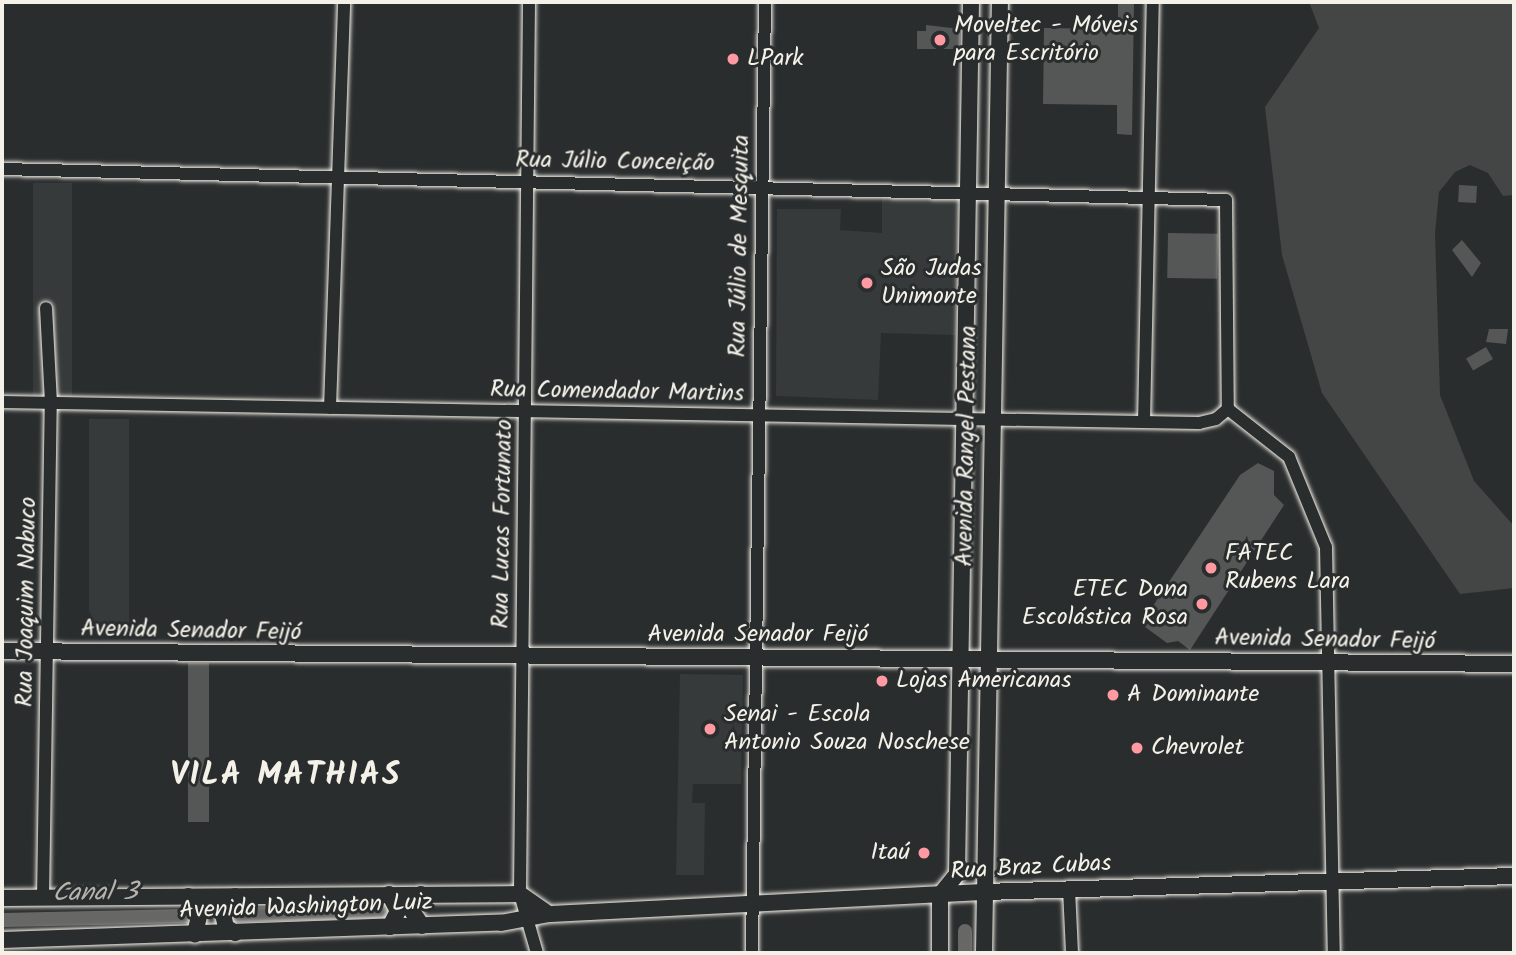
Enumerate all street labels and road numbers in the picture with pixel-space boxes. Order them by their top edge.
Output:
street label: Rua Júlio de Mesquita [724,134,756,358]
street label: Rua Júlio Conceição [515,146,715,178]
street label: Avenida Rangel Pestana [950,325,984,567]
street label: Rua Comendador Martins [490,375,744,409]
street label: Rua Lucas Fortunato [487,419,519,629]
street label: Rua Joaquim Nabuco [11,497,43,707]
street label: Avenida Senador Feijó [80,615,302,647]
street label: Avenida Senador Feijó [648,621,868,649]
street label: Avenida Senador Feijó [1214,624,1436,656]
street label: Rua Braz Cubas [950,849,1112,887]
street label: Avenida Washington Luiz [179,888,433,926]

